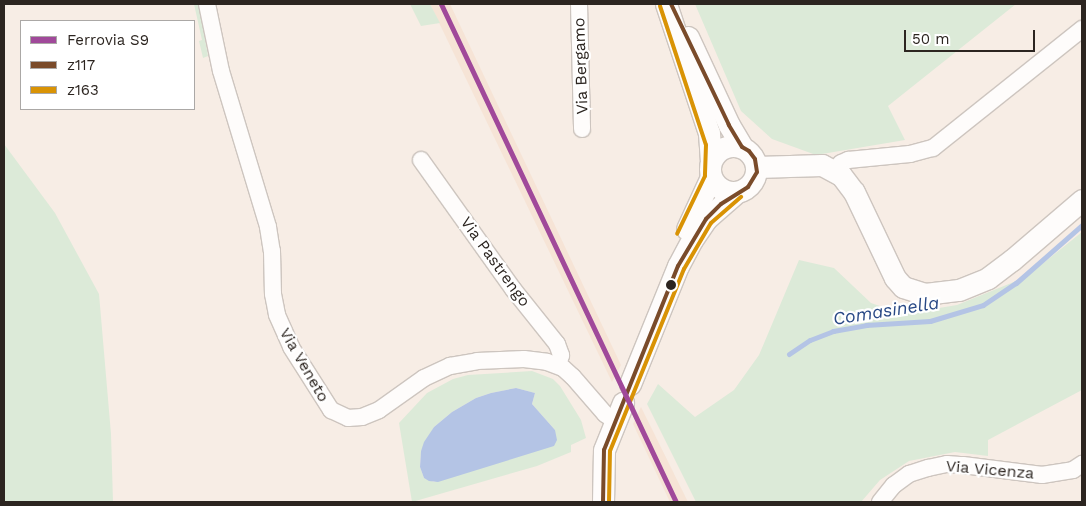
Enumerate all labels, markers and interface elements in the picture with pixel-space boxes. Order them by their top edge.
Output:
street label: Via Bergamo [570,17,592,115]
legend [20,20,195,110]
scale bar [906,20,1037,52]
text: 50 m [912,30,949,48]
text: Ferrovia S9 [67,31,149,49]
text: z117 [67,56,95,74]
text: z163 [67,81,99,99]
street label: Via Pastrengo [456,213,534,311]
unlabelled marker [666,280,676,290]
water label: Comasinella [831,292,941,330]
street label: Via Veneto [275,324,333,406]
street label: Via Vicenza [945,457,1035,483]

